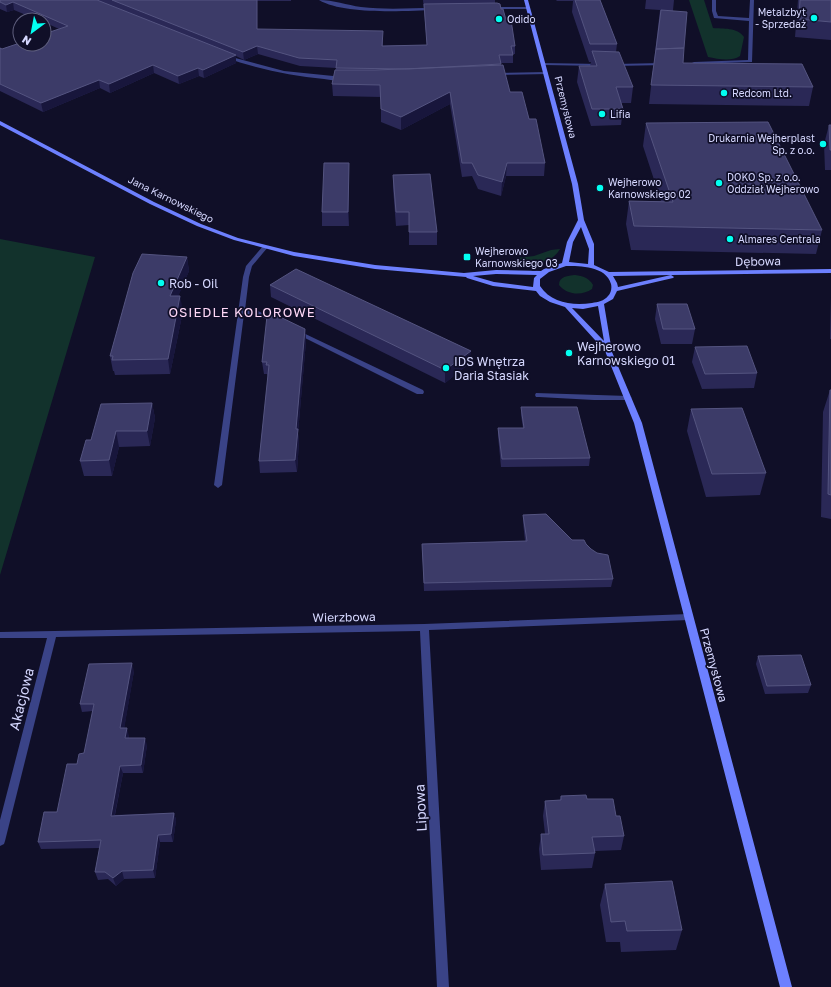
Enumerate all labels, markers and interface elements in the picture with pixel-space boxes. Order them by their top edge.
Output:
place label: Metalzbyt - Sprzedaż [755,6,806,30]
north arrow [12,12,52,52]
place label: Odido [507,13,535,25]
marker: Metalzbyt - Sprzedaż [809,13,819,23]
marker: Odido [494,14,504,24]
text: N [19,33,33,49]
street label: Przemysłowa [552,75,580,139]
place label: Redcom Ltd. [732,87,792,99]
marker: Redcom Ltd. [719,88,729,98]
place label: Lifia [610,108,630,120]
marker: Lifia [597,109,607,119]
place label: Drukarnia Wejherplast Sp. z o.o. [708,132,815,156]
marker: Drukarnia Wejherplast Sp. z o.o. [818,139,828,149]
place label: DOKO Sp. z o.o. Oddział Wejherowo [727,171,819,195]
street label: Jana Karnowskiego [126,173,216,225]
place label: Wejherowo Karnowskiego 02 [608,176,691,200]
marker: DOKO Sp. z o.o. Oddział Wejherowo [714,178,724,188]
marker: Wejherowo Karnowskiego 02 [595,183,605,193]
place label: Almares Centrala [738,233,821,245]
marker: Almares Centrala [725,234,735,244]
place label: Wejherowo Karnowskiego 03 [475,245,558,269]
marker: Wejherowo Karnowskiego 03 [462,252,472,262]
street label: Dębowa [735,253,781,269]
place label: Rob - Oil [169,276,218,291]
marker: Rob - Oil [156,278,166,288]
district label: OSIEDLE KOLOROWE [168,304,316,320]
place label: Wejherowo Karnowskiego 01 [577,339,675,368]
marker: Wejherowo Karnowskiego 01 [564,348,574,358]
place label: IDS Wnętrza Daria Stasiak [454,354,529,383]
marker: IDS Wnętrza Daria Stasiak [441,363,451,373]
street label: Wierzbowa [312,609,376,625]
street label: Przemysłowa [697,626,731,704]
street label: Akacjowa [5,666,37,732]
street label: Lipowa [410,784,430,832]

